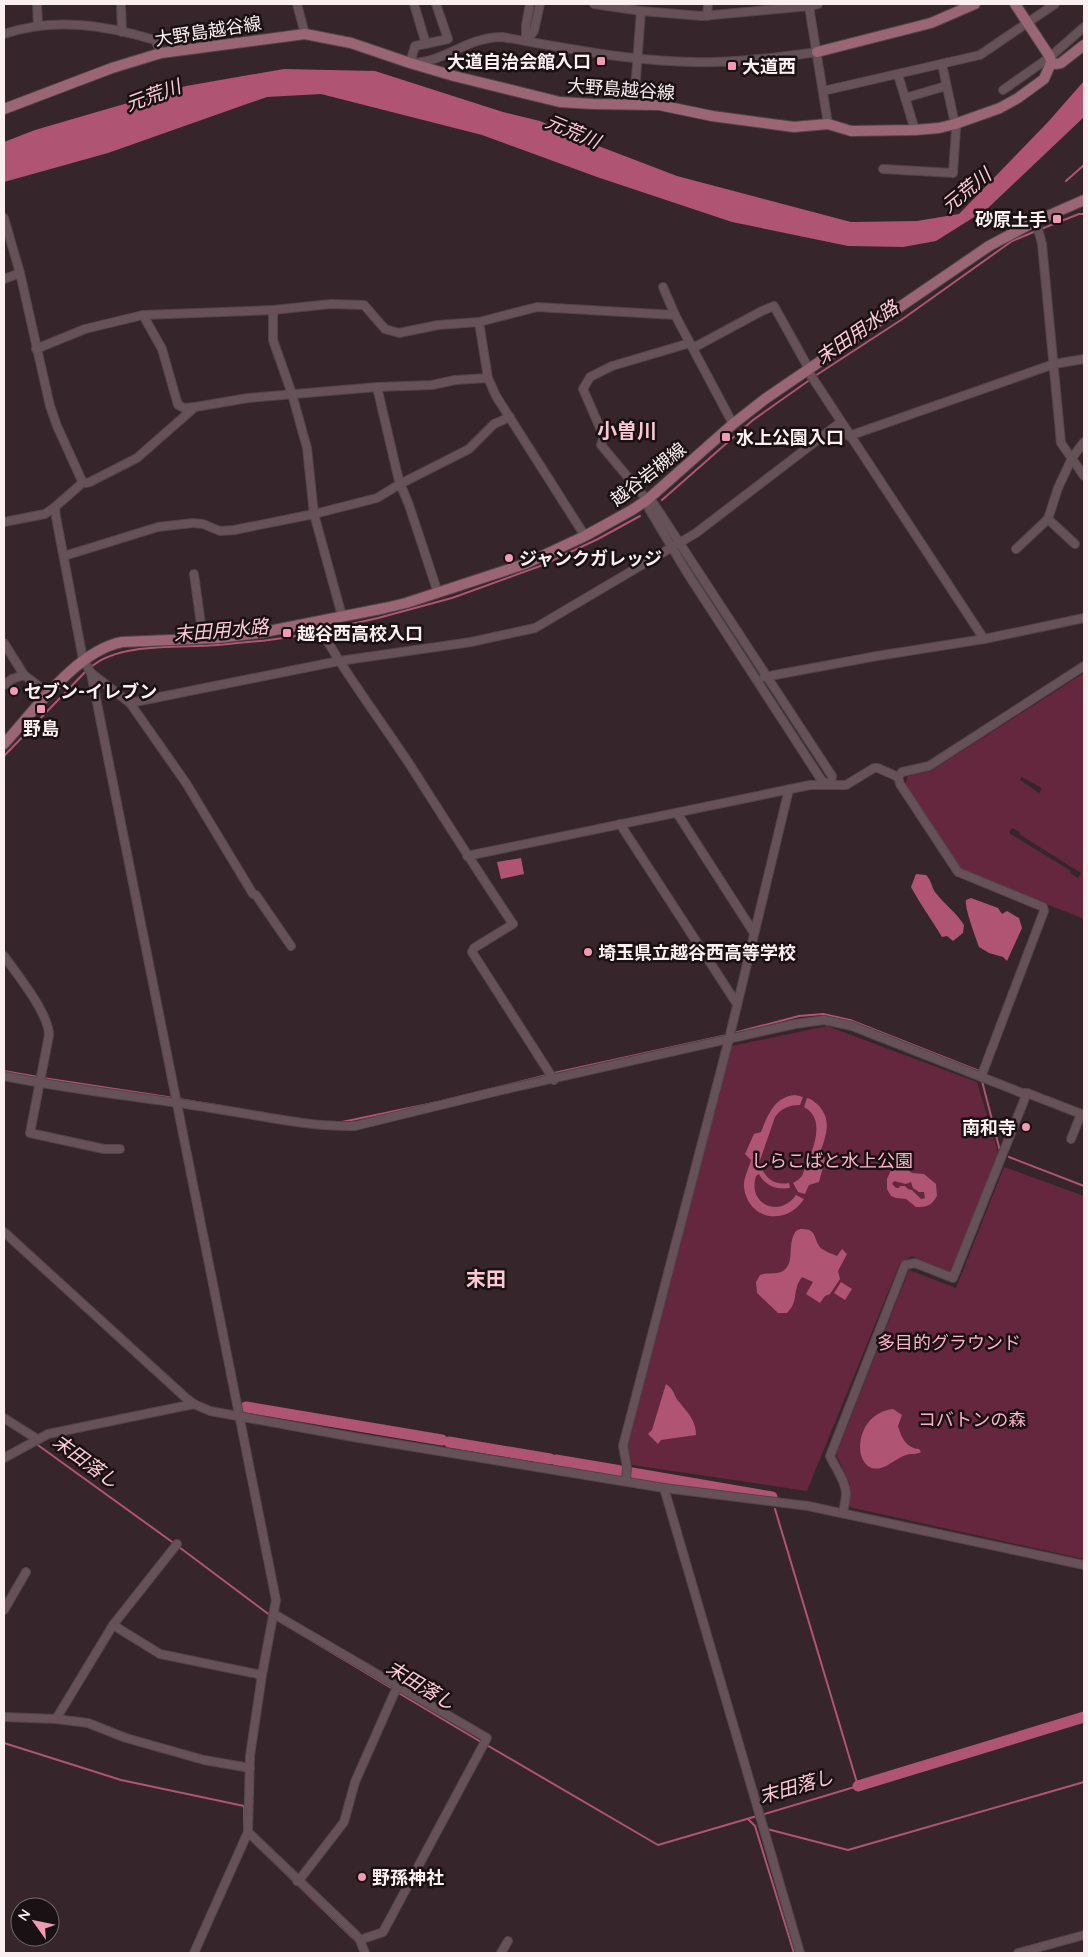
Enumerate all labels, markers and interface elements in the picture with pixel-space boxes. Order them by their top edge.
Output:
street label: 大野島越谷線 [153,11,263,51]
place label: 大道自治会館入口 [447,50,591,73]
marker: 大道自治会館入口 [595,55,607,67]
place label: 大道西 [742,55,796,78]
marker: 大道西 [726,60,738,72]
water label: 元荒川 [122,73,186,116]
street label: 大野島越谷線 [566,74,676,104]
water label: 元荒川 [542,109,606,154]
water label: 元荒川 [936,161,997,217]
place label: 砂原土手 [975,208,1047,231]
marker: 砂原土手 [1051,213,1063,225]
water label: 末田用水路 [811,294,904,369]
district label: 小曽川 [597,418,657,443]
place label: 水上公園入口 [736,426,844,449]
marker: 水上公園入口 [720,431,732,443]
street label: 越谷岩槻線 [605,437,691,511]
place label: ジャンクガレッジ [519,547,662,570]
marker: ジャンクガレッジ [503,552,515,564]
water label: 末田用水路 [173,614,271,646]
place label: 越谷西高校入口 [297,622,423,645]
marker: 越谷西高校入口 [281,627,293,639]
place label: セブン-イレブン [24,680,157,703]
marker: セブン-イレブン [8,685,20,697]
marker: 野島 [35,703,47,715]
place label: 野島 [23,717,59,740]
place label: 埼玉県立越谷西高等学校 [598,941,796,964]
marker: 埼玉県立越谷西高等学校 [582,946,594,958]
place label: 南和寺 [962,1116,1016,1139]
marker: 南和寺 [1020,1121,1032,1133]
park label: しらこばと水上公園 [751,1149,913,1172]
district label: 末田 [466,1266,506,1291]
park label: 多目的グラウンド [877,1331,1021,1354]
park label: コバトンの森 [918,1408,1026,1431]
water label: 末田落し [48,1429,124,1493]
water label: 末田落し [382,1655,460,1715]
water label: 末田落し [756,1764,836,1808]
place label: 野孫神社 [372,1866,444,1889]
marker: 野孫神社 [356,1871,368,1883]
north arrow [10,1897,60,1947]
text: N [14,1906,34,1924]

